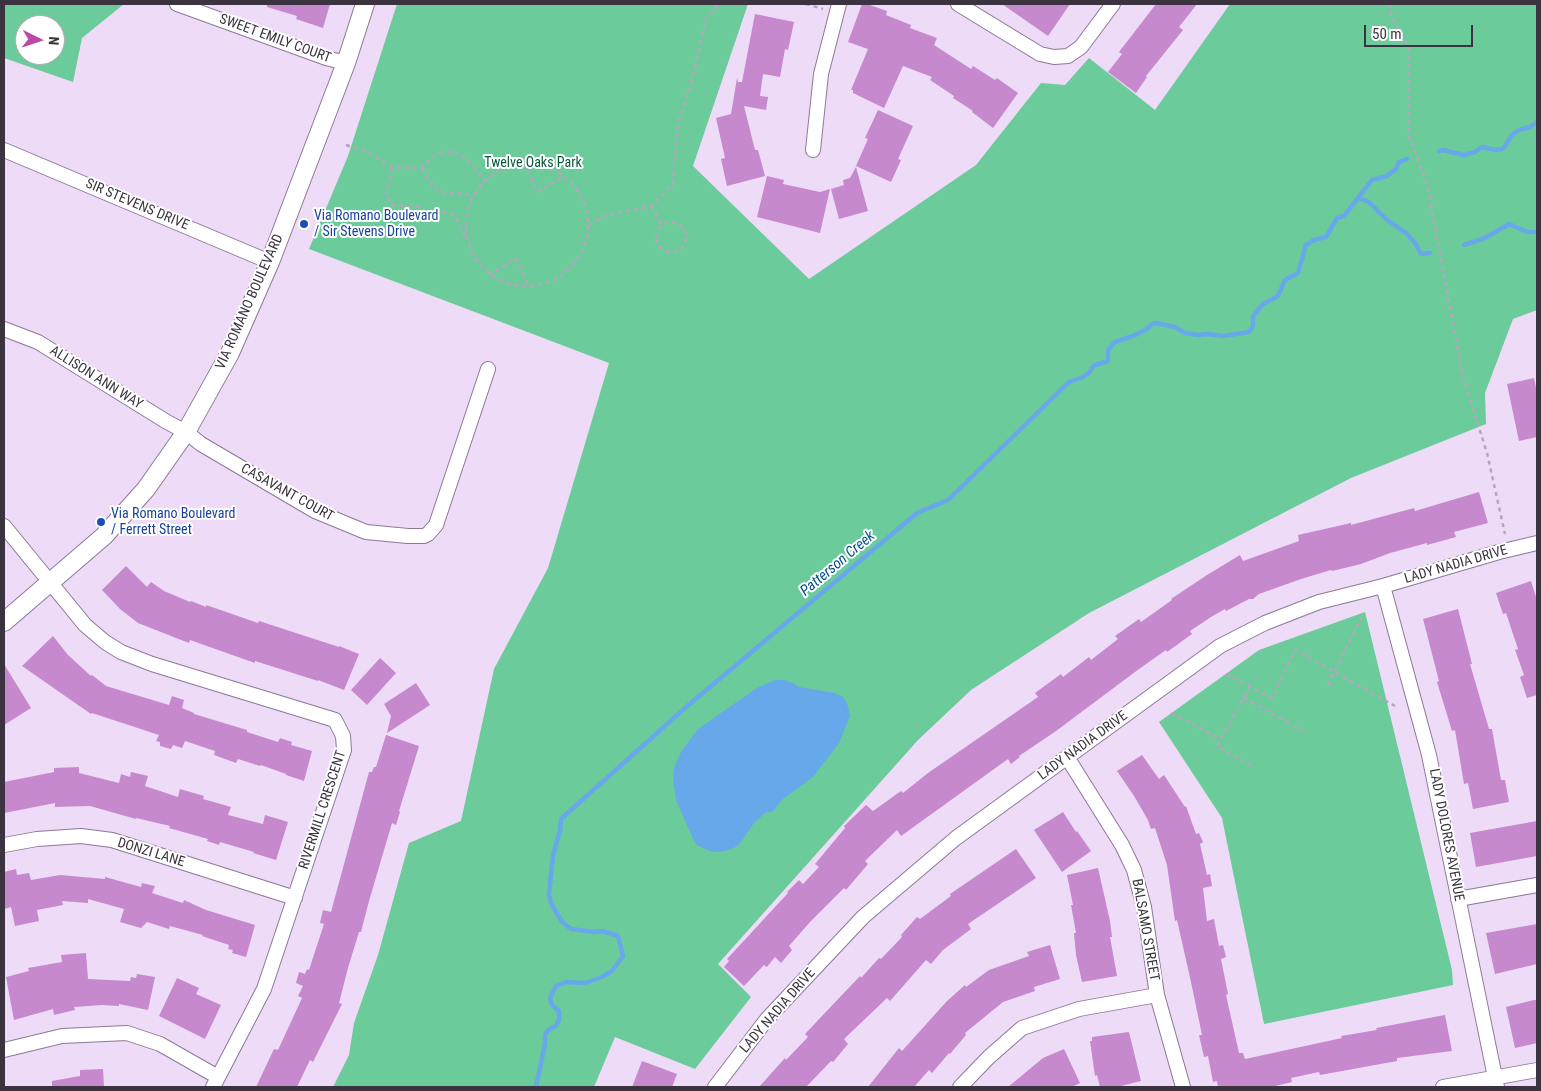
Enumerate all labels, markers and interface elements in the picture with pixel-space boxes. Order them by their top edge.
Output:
street label: SWEET EMILY COURT [217,11,333,67]
north arrow [15,15,65,65]
scale bar [1366,15,1475,47]
text: 50 m [1372,25,1402,43]
text: N [46,36,62,46]
park label: Twelve Oaks Park [484,155,582,171]
street label: SIR STEVENS DRIVE [83,176,191,234]
place label: Via Romano Boulevard / Sir Stevens Drive [314,208,439,240]
marker: Via Romano Boulevard / Sir Stevens Drive [298,218,310,230]
street label: VIA ROMANO BOULEVARD [213,232,287,372]
street label: ALLISON ANN WAY [47,343,145,413]
street label: CASAVANT COURT [238,461,336,525]
place label: Via Romano Boulevard / Ferrett Street [111,506,236,538]
marker: Via Romano Boulevard / Ferrett Street [95,516,107,528]
water label: Patterson Creek [797,528,879,600]
street label: LADY NADIA DRIVE [1402,542,1510,588]
street label: LADY NADIA DRIVE [1035,708,1131,784]
street label: RIVERMILL CRESCENT [296,748,350,872]
street label: LADY DOLORES AVENUE [1425,767,1467,903]
street label: DONZI LANE [115,835,187,871]
street label: BALSAMO STREET [1128,878,1162,982]
street label: LADY NADIA DRIVE [737,965,819,1057]

